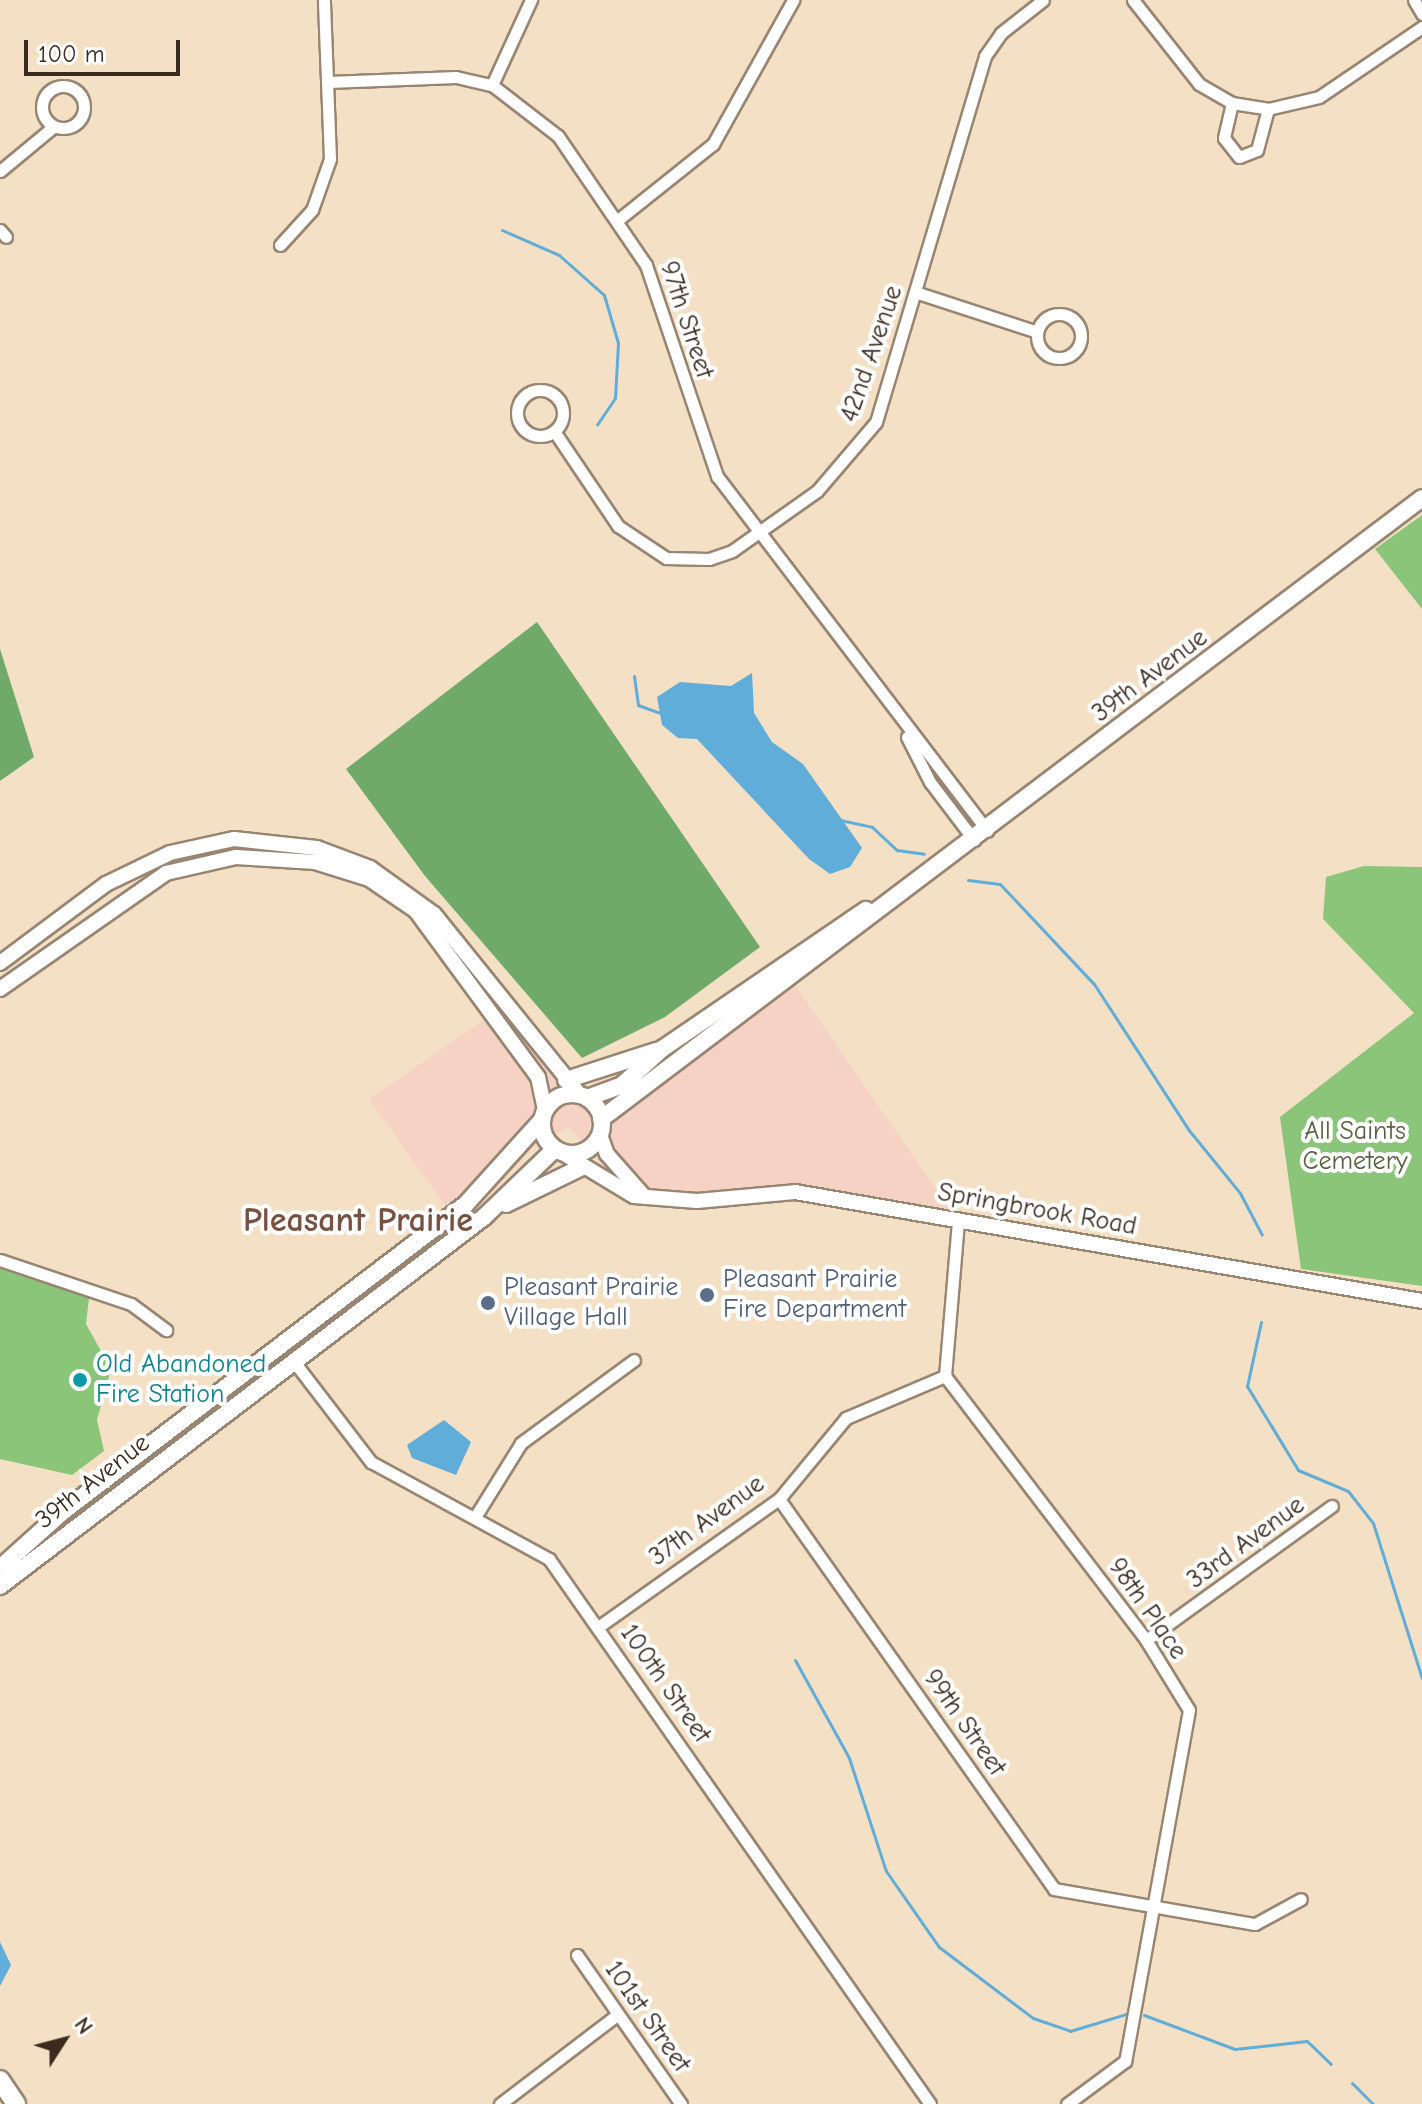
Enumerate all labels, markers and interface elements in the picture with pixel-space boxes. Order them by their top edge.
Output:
scale bar [28,24,184,74]
text: 100 m [38,40,105,68]
street label: 97th Street [652,258,720,382]
street label: 42nd Avenue [834,282,910,426]
street label: 39th Avenue [1086,623,1214,729]
park label: All Saints Cemetery [1302,1116,1408,1178]
street label: Springbrook Road [935,1177,1139,1243]
district label: Pleasant Prairie [243,1201,473,1241]
place label: Pleasant Prairie Fire Department [723,1264,906,1326]
place label: Pleasant Prairie Village Hall [504,1272,678,1334]
marker: Pleasant Prairie Fire Department [698,1286,716,1304]
marker: Pleasant Prairie Village Hall [479,1294,497,1312]
place label: Old Abandoned Fire Station [96,1349,266,1410]
marker: Old Abandoned Fire Station [71,1371,89,1389]
street label: 39th Avenue [30,1428,156,1536]
street label: 37th Avenue [643,1469,771,1573]
street label: 33rd Avenue [1181,1490,1311,1596]
street label: 98th Place [1101,1552,1193,1666]
street label: 100th Street [613,1619,717,1749]
street label: 99th Street [916,1664,1012,1782]
street label: 101st Street [597,1955,697,2079]
north arrow [24,2000,104,2080]
text: N [69,2012,98,2039]

